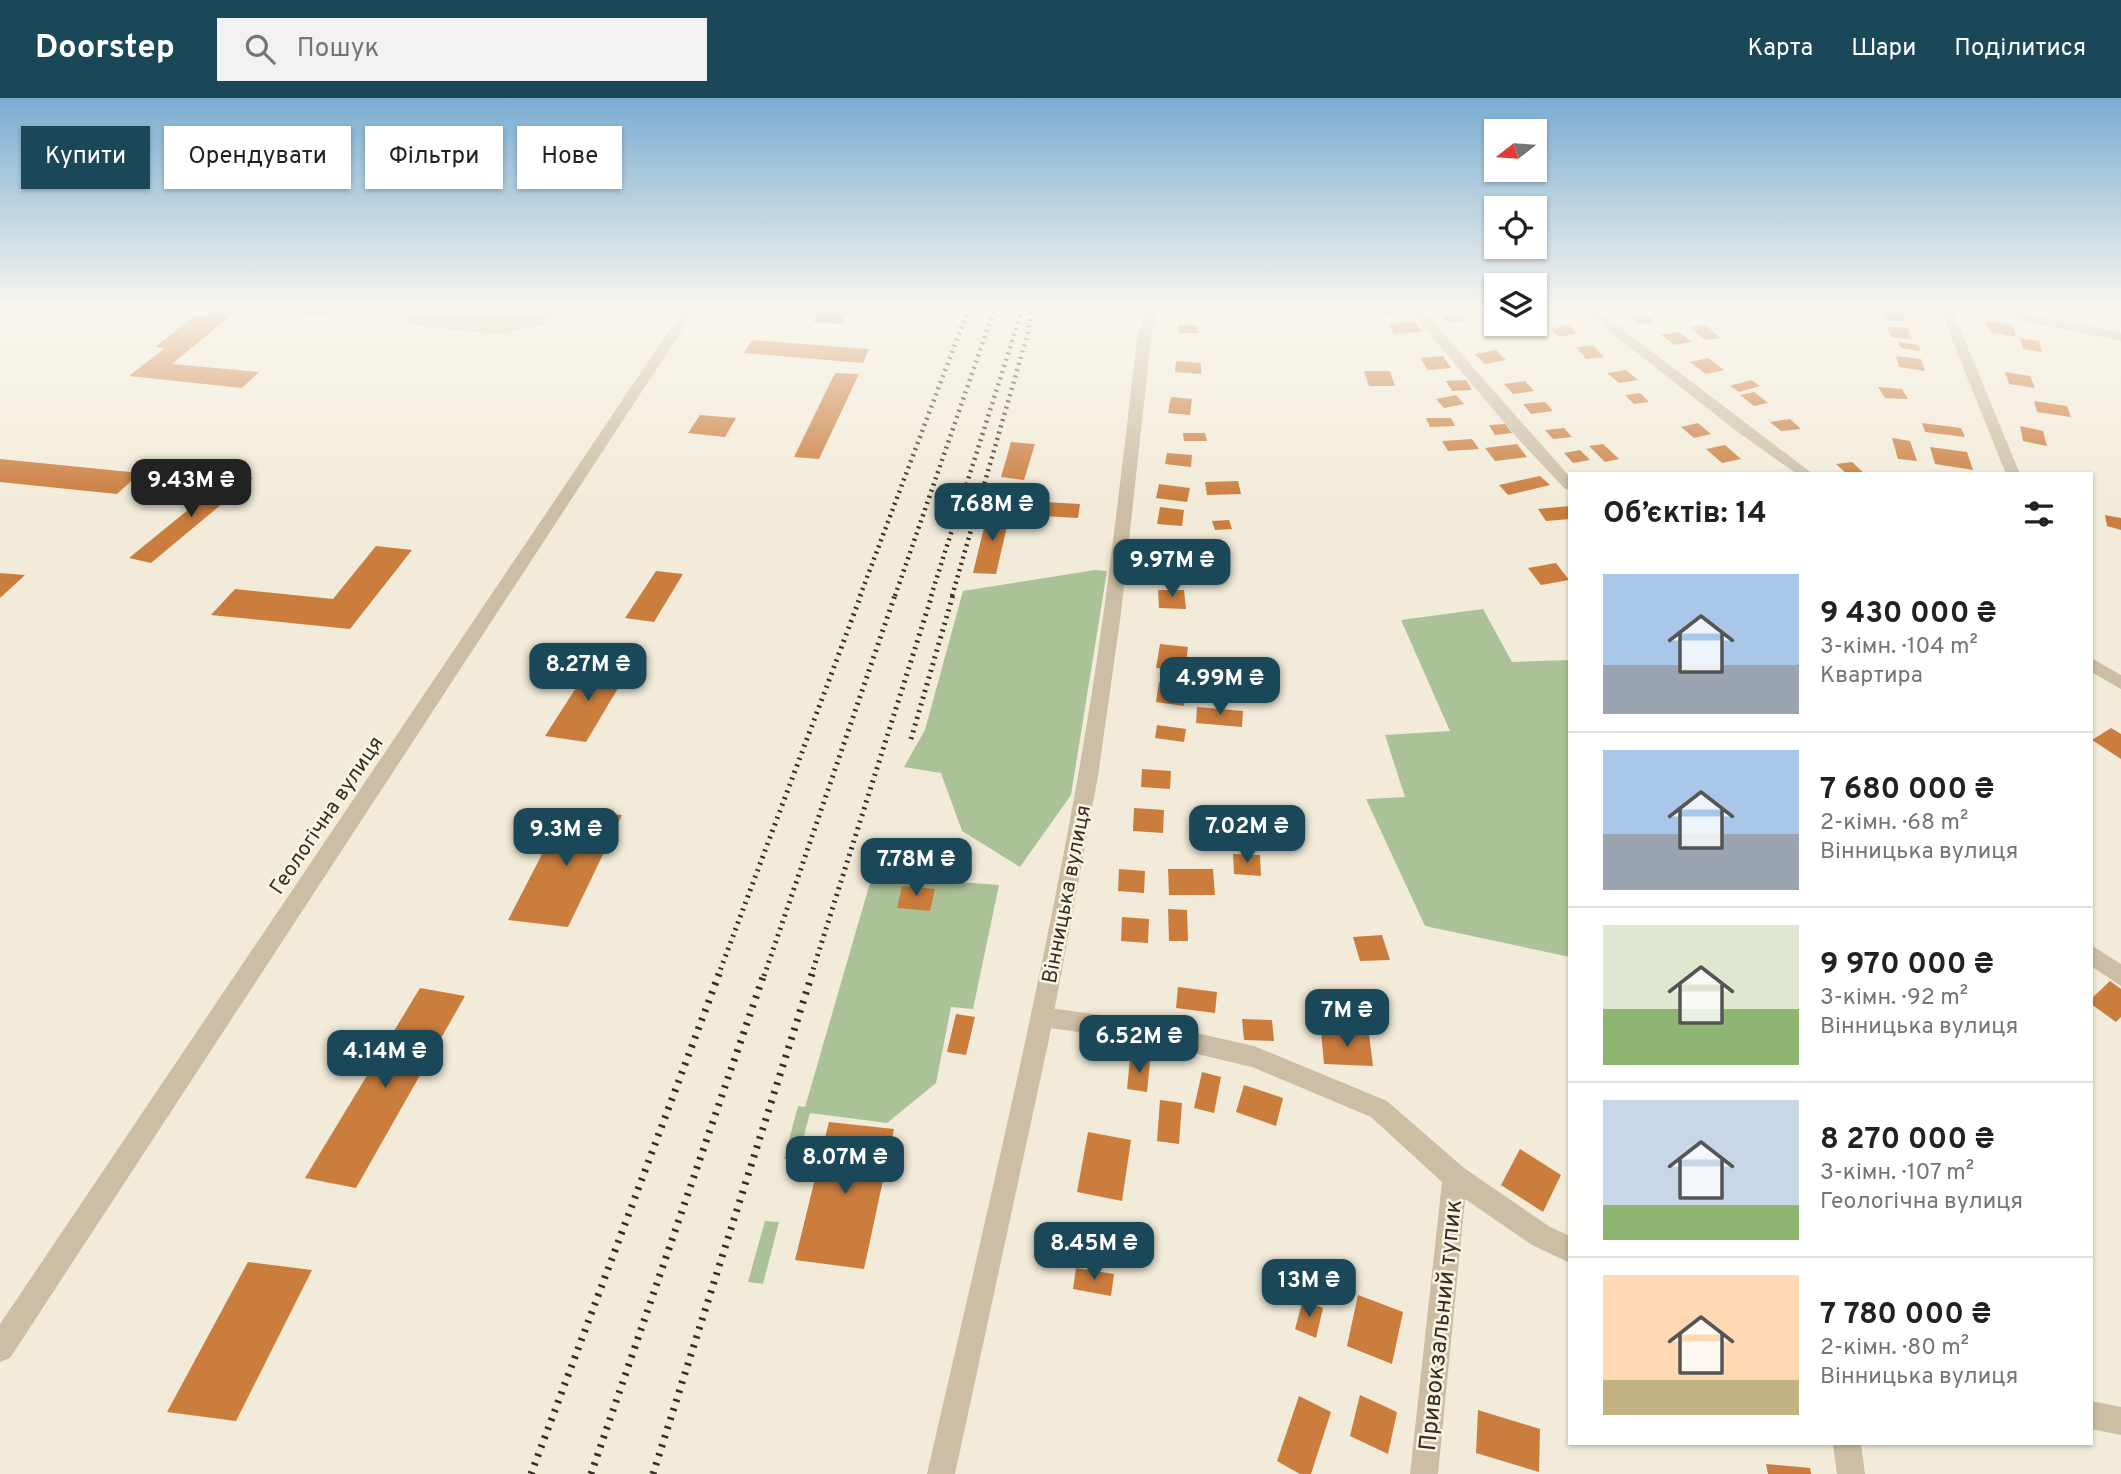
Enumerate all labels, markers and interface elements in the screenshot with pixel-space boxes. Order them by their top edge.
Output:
search box [217,18,707,81]
text: Doorstep [35,28,175,70]
icon: search [241,30,279,68]
text: Пошук [297,33,379,66]
text: Карта [1748,34,1813,64]
text: Шари [1851,34,1916,64]
text: Поділитися [1954,34,2086,64]
north arrow [1484,119,1547,182]
map controls [1484,119,1547,336]
chip: Купити [21,126,150,189]
chip: Орендувати [164,126,351,189]
chip: Фільтри [365,126,503,189]
chip: Нове [517,126,622,189]
button: locate [1484,196,1547,259]
button: layers [1484,273,1547,336]
pin: 9.43M ₴ [126,460,256,519]
text: 9.43M ₴ [147,467,235,496]
pin: 7.68M ₴ [927,484,1057,543]
text: 7.68M ₴ [951,491,1034,520]
icon: filters [2020,495,2058,533]
text: Об’єктів: 14 [1603,496,1767,533]
pin: 9.97M ₴ [1107,540,1237,599]
text: 9.97M ₴ [1129,547,1215,576]
text: 9 430 000 ₴ [1820,596,1997,633]
icon: home [1659,602,1743,686]
text: 3-кімн. · 104 m² [1820,633,1978,662]
pin: 8.27M ₴ [523,644,653,703]
text: 8.27M ₴ [545,651,631,680]
pin: 4.99M ₴ [1155,658,1285,717]
text: Квартира [1820,662,1923,691]
text: 4.99M ₴ [1176,665,1264,694]
street label: Геологічна вулиця [264,731,390,900]
text: 7 680 000 ₴ [1820,772,1994,809]
icon: home [1659,778,1743,862]
street label: Вінницька вулиця [1037,803,1098,986]
pin: 7.02M ₴ [1182,806,1312,865]
pin: 9.3M ₴ [509,808,623,868]
text: 2-кімн. · 68 m² [1820,809,1968,838]
text: 7.02M ₴ [1205,813,1289,842]
text: 9.3M ₴ [530,816,602,845]
pin: 7.78M ₴ [851,838,981,898]
text: Вінницька вулиця [1820,838,2018,867]
text: 7.78M ₴ [877,846,955,875]
text: 9 970 000 ₴ [1820,947,1994,984]
icon: home [1659,953,1743,1037]
text: 3-кімн. · 92 m² [1820,984,1968,1013]
pin: 7M ₴ [1306,990,1388,1049]
text: 7M ₴ [1321,997,1373,1026]
text: Вінницька вулиця [1820,1013,2018,1042]
pin: 6.52M ₴ [1074,1016,1204,1075]
text: 6.52M ₴ [1095,1023,1183,1052]
pin: 4.14M ₴ [320,1030,450,1090]
text: 4.14M ₴ [343,1038,427,1067]
text: 8 270 000 ₴ [1820,1122,1994,1159]
icon: home [1659,1128,1743,1212]
pin: 8.07M ₴ [780,1136,910,1196]
text: 8.07M ₴ [802,1144,888,1173]
text: 3-кімн. · 107 m² [1820,1159,1974,1188]
text: Геологічна вулиця [1820,1188,2023,1217]
street label: Привокзальний тупик [1414,1198,1470,1452]
pin: 8.45M ₴ [1029,1222,1159,1282]
text: 8.45M ₴ [1050,1230,1138,1259]
pin: 13M ₴ [1260,1260,1358,1319]
text: 13M ₴ [1278,1267,1340,1296]
text: 7 780 000 ₴ [1820,1297,1991,1334]
icon: home [1659,1303,1743,1387]
text: 2-кімн. · 80 m² [1820,1334,1969,1363]
text: Вінницька вулиця [1820,1363,2018,1392]

